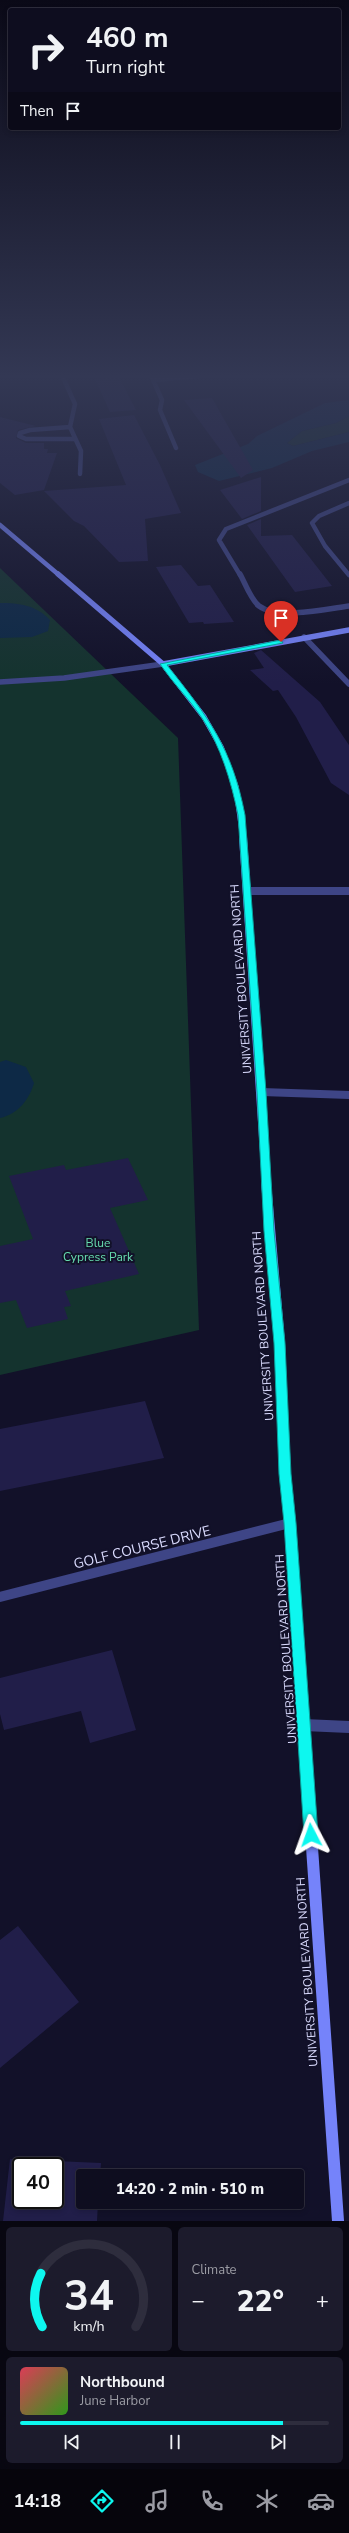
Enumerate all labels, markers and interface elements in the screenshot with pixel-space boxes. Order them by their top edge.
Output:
text: 460 m [86,19,169,57]
icon: right [20,24,72,76]
text: Turn right [86,55,165,79]
icon: arrive [62,100,84,122]
text: Then [20,101,54,121]
pin [264,601,298,642]
icon: arrive [270,607,292,629]
street label: UNIVERSITY BOULEVARD NORTH [226,884,256,1074]
street label: UNIVERSITY BOULEVARD NORTH [248,1231,278,1421]
park label: Blue Cypress Park [63,1235,134,1265]
street label: GOLF COURSE DRIVE [72,1521,213,1574]
street label: UNIVERSITY BOULEVARD NORTH [271,1554,301,1744]
position arrow [290,1814,332,1856]
street label: UNIVERSITY BOULEVARD NORTH [292,1877,322,2067]
speed limit sign: 40 [12,2157,64,2209]
text: 14:20 · 2 min · 510 m [116,2179,264,2199]
text: Climate [192,2261,237,2279]
text: 34 [64,2268,114,2325]
text: 22° [236,2281,284,2322]
text: − [192,2286,205,2316]
text: + [316,2286,329,2316]
text: km/h [73,2317,104,2336]
text: Northbound [80,2372,165,2392]
text: June Harbor [80,2392,150,2410]
icon: previous [61,2431,83,2453]
icon: pause [164,2431,186,2453]
icon: next [267,2431,289,2453]
icon: directions [88,2487,116,2515]
icon: music [143,2487,171,2515]
icon: phone [198,2487,226,2515]
icon: climate [253,2487,281,2515]
icon: car [307,2487,335,2515]
text: 14:18 [13,2489,61,2513]

